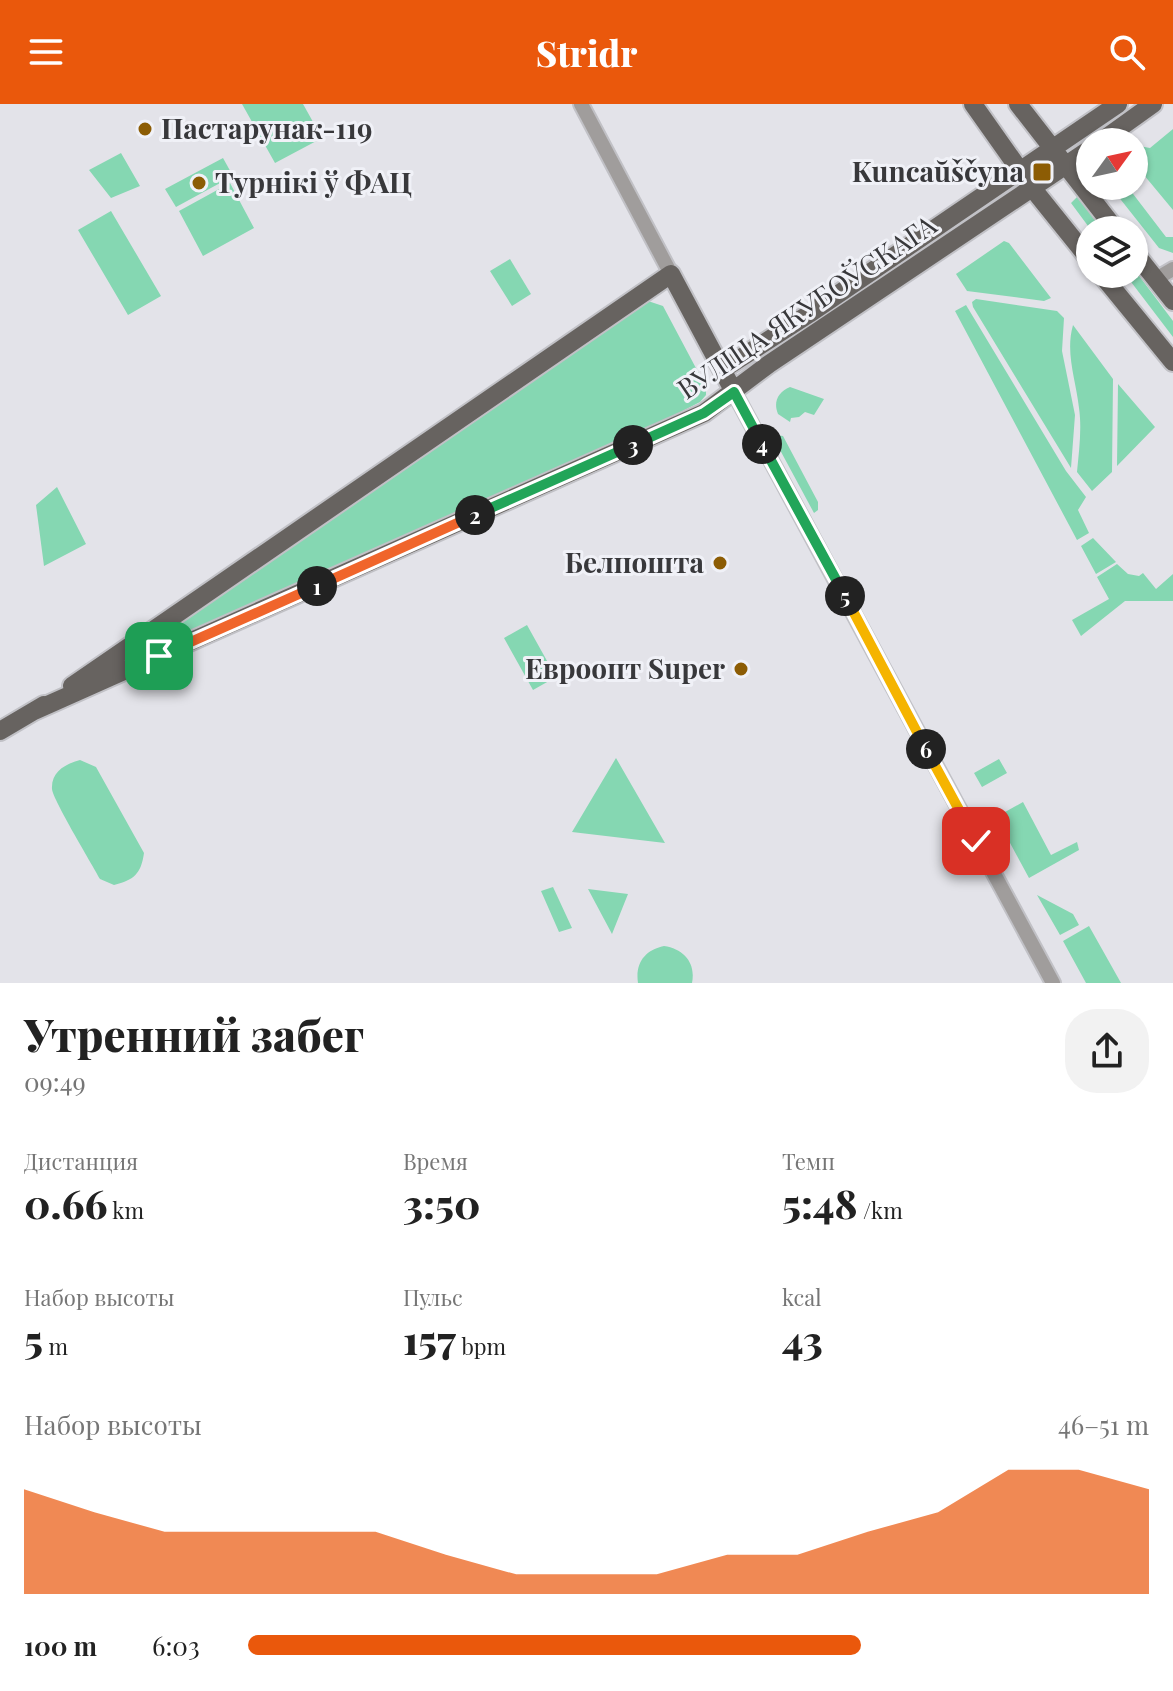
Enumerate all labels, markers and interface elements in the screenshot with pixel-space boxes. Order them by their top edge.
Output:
text: Stridr [536,28,637,76]
icon: menu [24,30,68,74]
icon: search [1105,30,1149,74]
place label: Пастарунак-119 [161,109,373,146]
marker: Пастарунак-119 [136,120,154,138]
north arrow [1076,128,1148,200]
map controls [1076,128,1148,288]
place label: Kuncaŭščyna [852,152,1024,189]
marker: Kuncaŭščyna [1031,161,1053,183]
place label: Турнікі ў ФАЦ [215,163,412,200]
marker: Турнікі ў ФАЦ [190,174,208,192]
street label: ВУЛІЦА ЯКУБОЎСКАГА [670,205,943,406]
button: layers [1076,216,1148,288]
pin: 4 [742,424,782,464]
pin: 3 [613,425,653,465]
text: 4 [756,429,768,459]
text: 3 [628,430,638,460]
pin: 2 [455,495,495,535]
text: 2 [469,500,481,530]
place label: Белпошта [565,543,704,580]
marker: Белпошта [711,554,729,572]
pin: 1 [297,566,337,606]
text: 1 [313,571,321,601]
pin: 5 [825,576,865,616]
text: 5 [840,581,850,611]
pin [125,622,193,690]
icon: arrive [137,634,181,678]
place label: Евроопт Super [525,649,725,686]
marker: Евроопт Super [732,660,750,678]
pin: 6 [906,729,946,769]
text: 6 [920,734,932,764]
pin [942,807,1010,875]
icon: check [954,819,998,863]
text: Утренний забег [24,1004,364,1063]
button: share [1065,1009,1149,1093]
text: 09:49 [24,1064,86,1099]
text: Дистанция [24,1146,138,1176]
text: Время [403,1146,468,1176]
text: Темп [782,1146,835,1176]
text: 0.66 [24,1176,108,1229]
text: 3:50 [403,1176,480,1229]
text: 5:48 [782,1176,857,1229]
text: km [108,1195,144,1225]
text: /km [857,1195,903,1225]
text: Набор высоты [24,1282,174,1312]
text: Пульс [403,1282,463,1312]
text: kcal [782,1282,821,1312]
text: 5 [24,1312,43,1365]
text: 157 [403,1312,456,1365]
text: 43 [782,1312,823,1365]
text: m [43,1331,68,1361]
text: bpm [456,1331,506,1361]
text: Набор высоты [24,1407,202,1442]
text: 46–51 m [1058,1407,1149,1442]
text: 100 m [24,1628,97,1663]
text: 6:03 [152,1628,200,1663]

